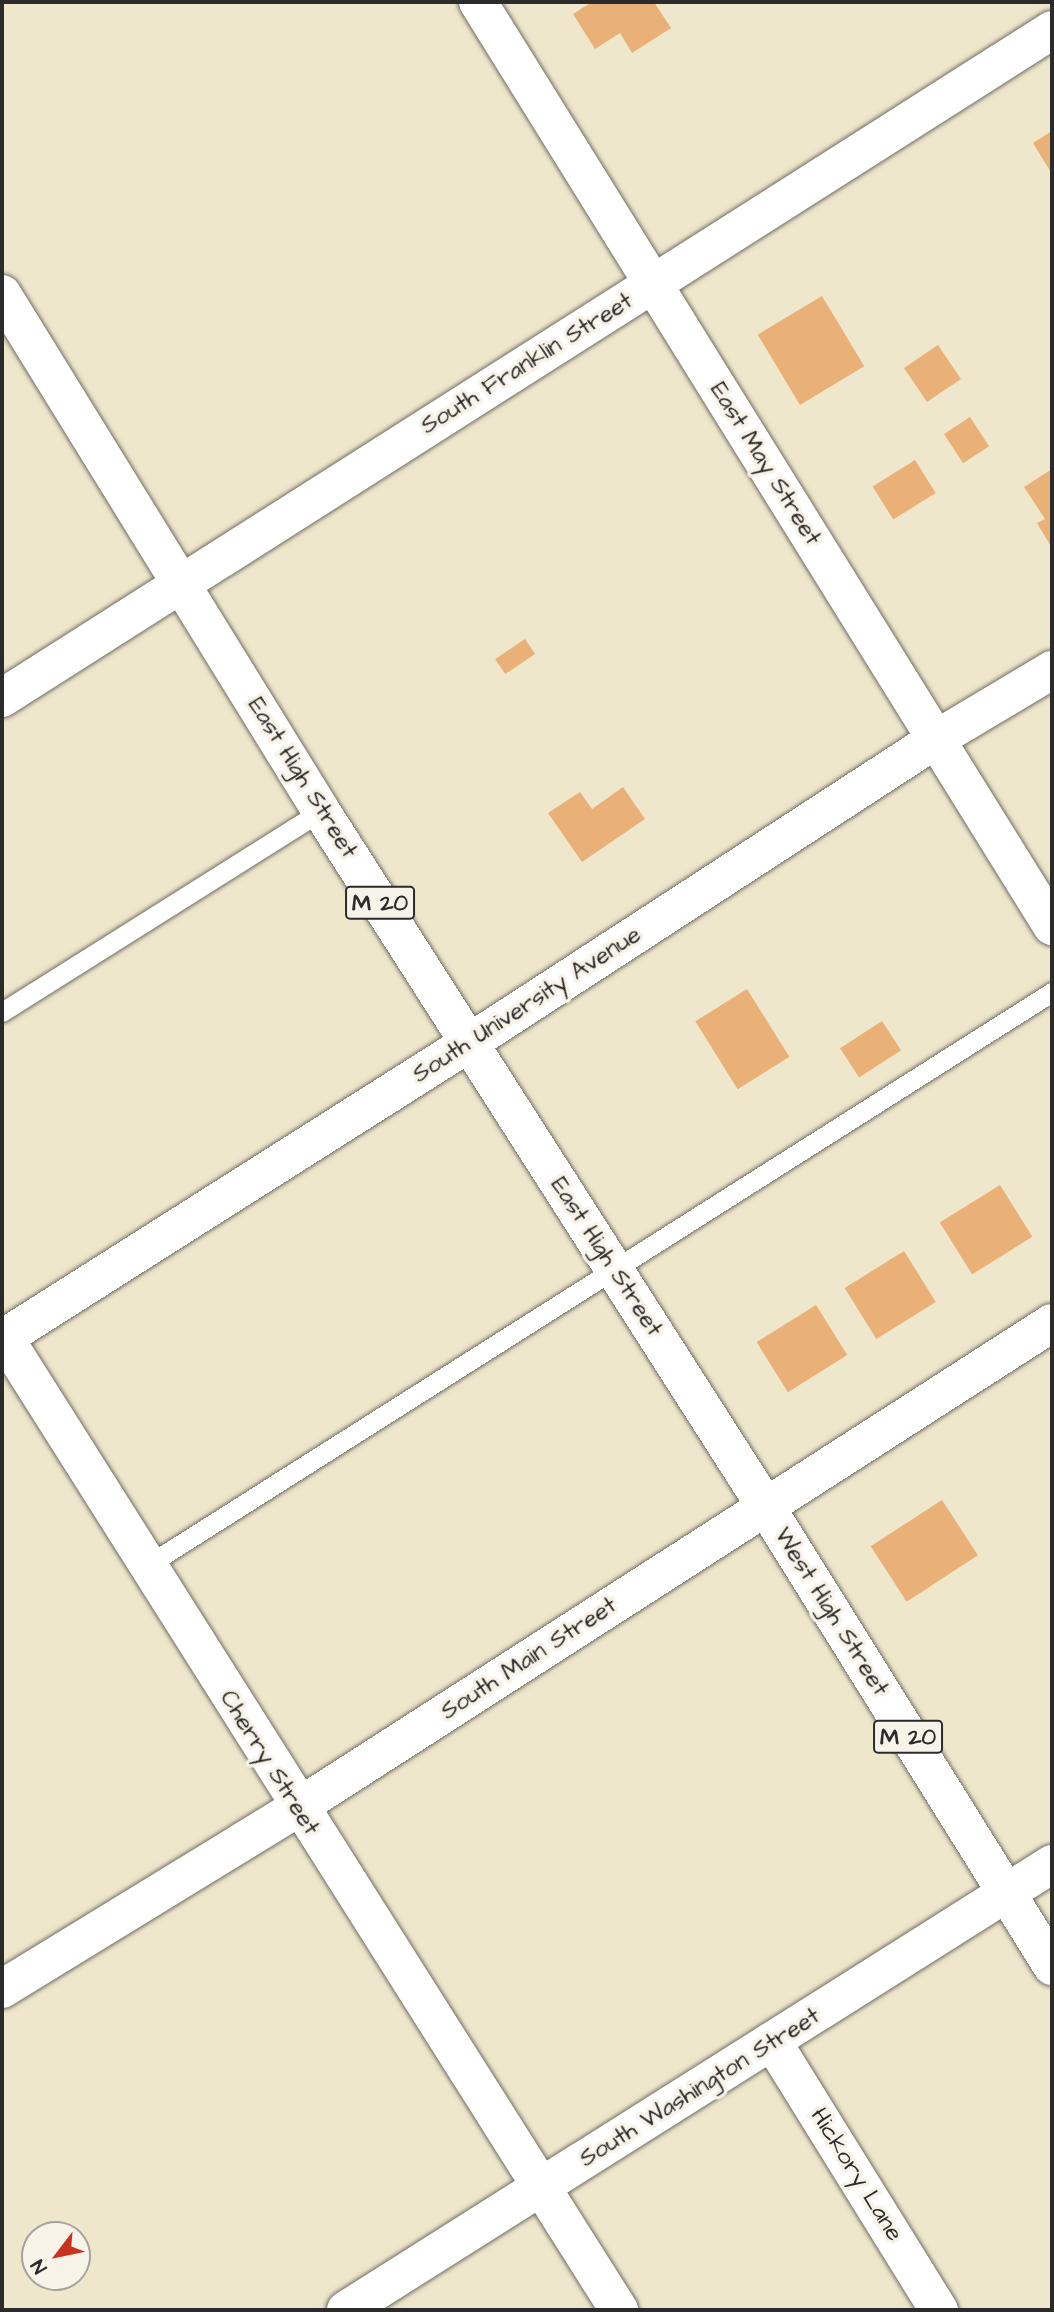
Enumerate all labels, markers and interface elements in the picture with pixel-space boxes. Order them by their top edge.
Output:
street label: South Franklin Street [416,287,638,441]
street label: East May Street [703,377,827,551]
street label: East High Street [241,692,363,864]
road number: M 20 [345,884,415,922]
street label: South University Avenue [408,920,646,1090]
street label: East High Street [544,1172,668,1342]
street label: West High Street [768,1523,894,1701]
street label: South Main Street [436,1591,622,1727]
street label: Cherry Street [213,1685,325,1841]
road number: M 20 [873,1718,943,1756]
street label: South Washington Street [575,2002,825,2174]
street label: Hickory Lane [804,2103,908,2247]
north arrow [21,2221,91,2291]
text: N [25,2254,54,2279]

